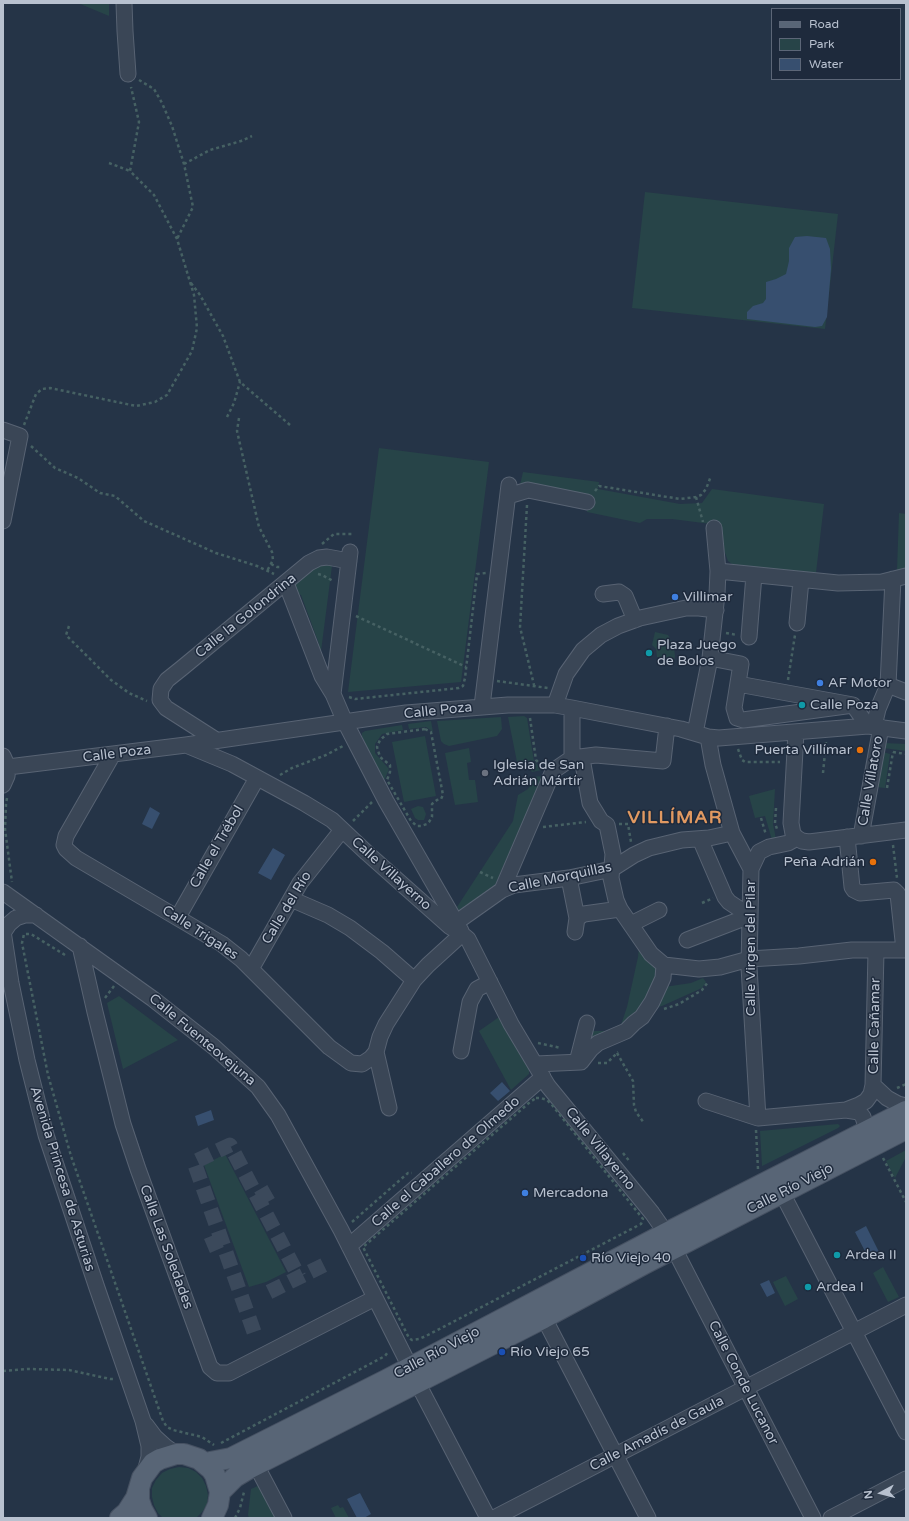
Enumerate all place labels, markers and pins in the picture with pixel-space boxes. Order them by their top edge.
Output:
place label: Villimar [683,589,733,605]
marker: Villimar [670,592,680,602]
place label: Plaza Juego de Bolos [657,637,736,670]
marker: Plaza Juego de Bolos [644,648,654,658]
place label: AF Motor [828,675,892,691]
marker: AF Motor [815,678,825,688]
place label: Calle Poza [810,697,879,713]
marker: Calle Poza [797,700,807,710]
place label: Puerta Villímar [754,742,852,758]
marker: Puerta Villímar [855,745,865,755]
place label: Iglesia de San Adrián Mártír [493,757,584,790]
marker: Iglesia de San Adrián Mártír [480,768,490,778]
place label: Peña Adrián [783,854,865,870]
marker: Peña Adrián [868,857,878,867]
place label: Mercadona [533,1185,608,1201]
marker: Mercadona [520,1188,530,1198]
place label: Ardea II [845,1247,897,1263]
place label: Río Viejo 40 [591,1250,671,1266]
marker: Ardea II [832,1250,842,1260]
marker: Río Viejo 40 [578,1253,588,1263]
place label: Ardea I [816,1279,864,1295]
marker: Ardea I [803,1282,813,1292]
place label: Río Viejo 65 [510,1344,590,1360]
marker: Río Viejo 65 [497,1347,507,1357]

